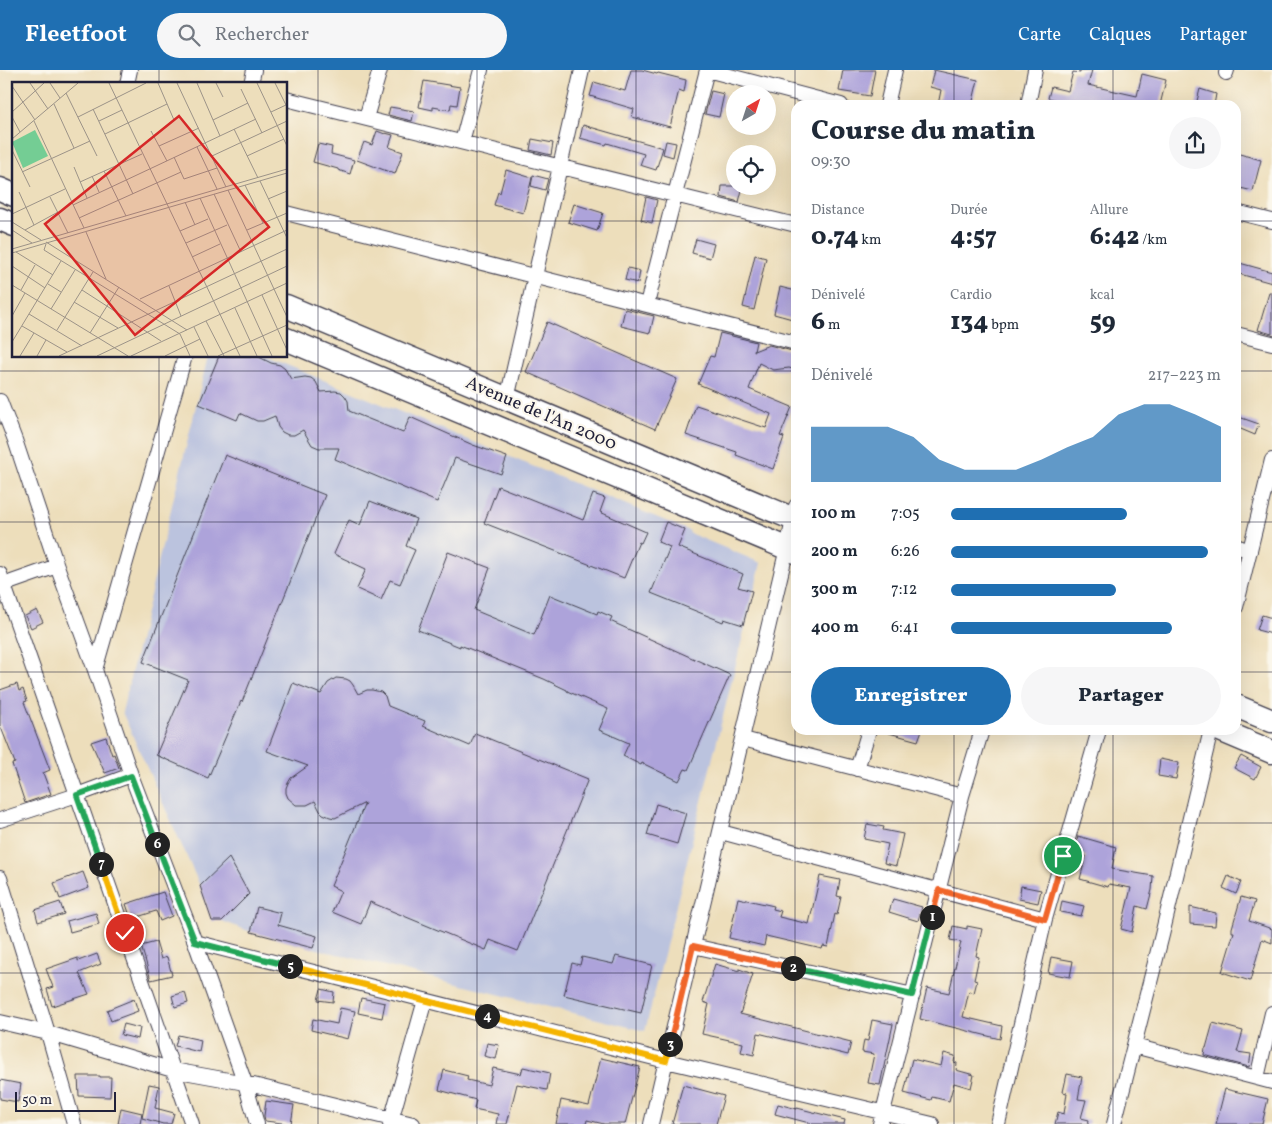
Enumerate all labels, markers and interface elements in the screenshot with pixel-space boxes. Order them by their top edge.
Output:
search box [157,13,507,58]
text: Fleetfoot [25,18,127,52]
icon: search [175,21,203,49]
text: Rechercher [215,22,309,48]
text: Carte [1018,23,1061,48]
text: Calques [1089,23,1151,48]
text: Partager [1179,23,1247,48]
inset map [12,82,288,358]
north arrow [726,85,776,135]
map controls [726,85,776,195]
text: Course du matin [811,112,1036,151]
button: share [1169,117,1221,169]
button: locate [726,145,776,195]
text: 09:30 [811,151,850,173]
text: Distance [811,201,865,220]
text: Durée [950,201,988,220]
text: Allure [1090,201,1128,220]
text: 0.74 [811,220,859,255]
text: 4:57 [950,220,997,255]
text: 6:42 [1090,220,1139,255]
text: km [859,231,881,250]
text: /km [1139,231,1167,250]
text: Dénivelé [811,286,865,305]
text: Cardio [950,286,992,305]
text: kcal [1090,286,1115,305]
text: 6 [811,305,825,340]
text: 134 [950,305,988,340]
text: 59 [1090,305,1116,340]
text: m [825,316,840,335]
text: bpm [988,316,1019,335]
text: Dénivelé [811,365,873,387]
text: 217–223 m [1148,365,1221,387]
street label: Avenue de l'An 2000 [462,371,620,457]
text: 100 m [811,503,856,525]
text: 7:05 [891,503,920,525]
text: 200 m [811,541,858,563]
text: 6:26 [891,541,920,563]
text: 300 m [811,579,857,601]
text: 7:12 [891,579,917,601]
text: 400 m [811,617,859,639]
text: 6:41 [891,617,919,639]
button: Enregistrer [811,667,1011,725]
button: Partager [1021,667,1221,725]
pin: 6 [144,832,170,856]
text: 6 [154,835,161,854]
pin [1042,835,1084,877]
icon: arrive [1049,842,1077,870]
pin: 7 [88,852,114,876]
text: 7 [98,855,105,874]
pin: 1 [920,904,944,930]
text: 1 [930,908,935,927]
pin [104,912,146,954]
icon: check [111,919,139,947]
pin: 5 [278,954,302,978]
pin: 2 [780,956,806,980]
text: 5 [287,957,294,976]
text: 2 [790,959,797,978]
pin: 4 [474,1004,500,1028]
text: 4 [483,1007,492,1026]
pin: 3 [658,1032,682,1056]
text: 3 [667,1035,674,1054]
scale bar [15,1089,116,1112]
text: 50 m [22,1091,52,1110]

